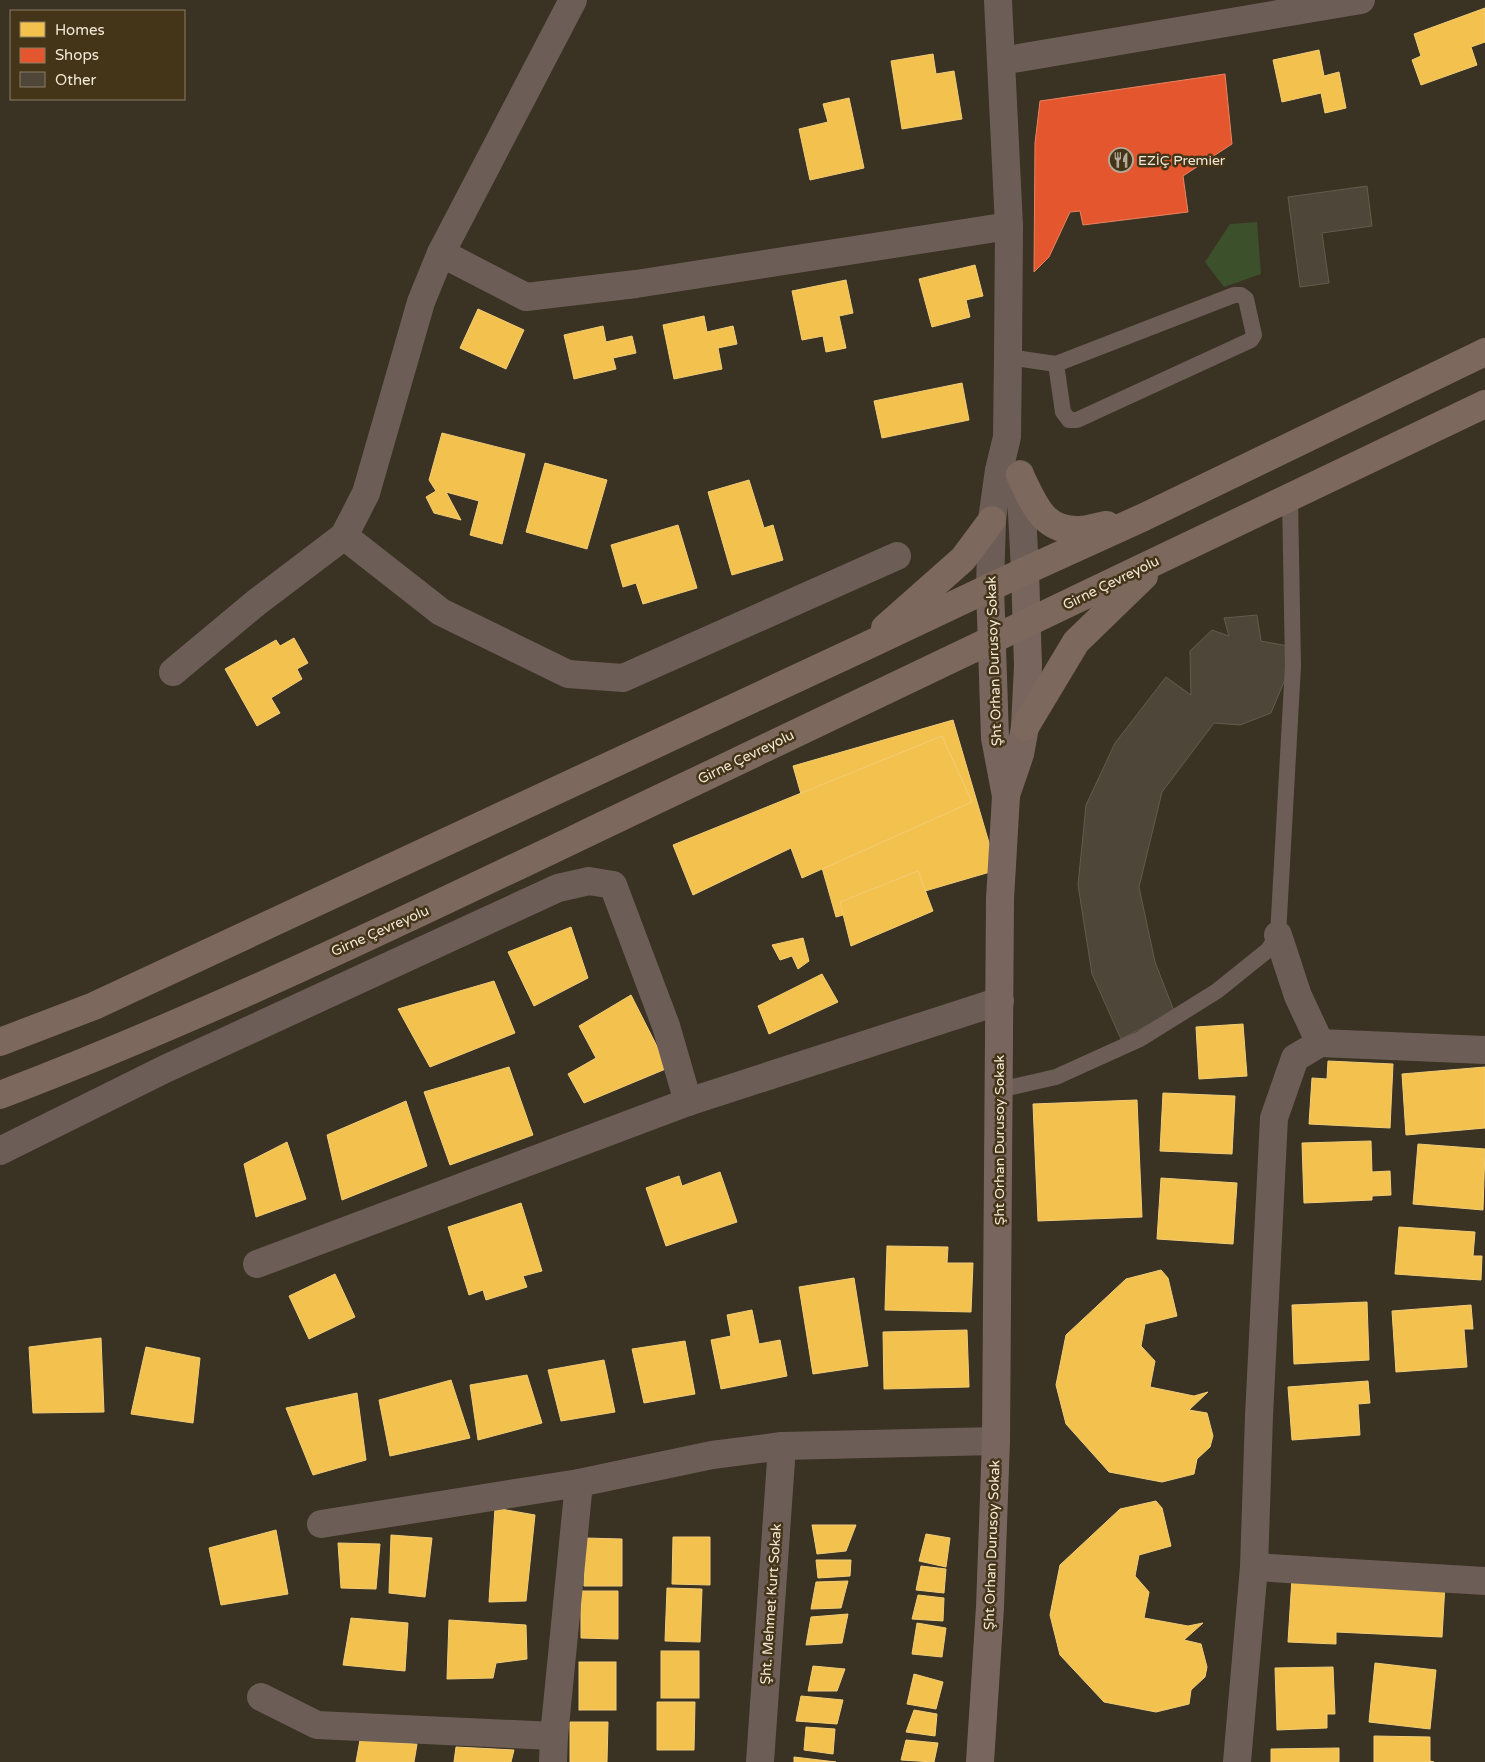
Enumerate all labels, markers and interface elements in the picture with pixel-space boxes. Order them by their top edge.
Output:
legend [10,10,185,100]
text: Homes [55,21,105,39]
text: Shops [55,46,99,64]
text: Other [55,71,97,89]
restaurant icon: EZİÇ Premier [1108,147,1134,173]
place label: EZİÇ Premier [1138,152,1226,169]
street label: Girne Çevreyolu [1060,552,1162,614]
street label: Şht Orhan Durusoy Sokak [983,575,1005,746]
street label: Girne Çevreyolu [695,726,797,788]
street label: Girne Çevreyolu [328,902,432,960]
street label: Şht Orhan Durusoy Sokak [991,1055,1008,1225]
street label: Şht Orhan Durusoy Sokak [981,1459,1003,1630]
street label: Şht. Mehmet Kurt Sokak [757,1523,785,1685]

